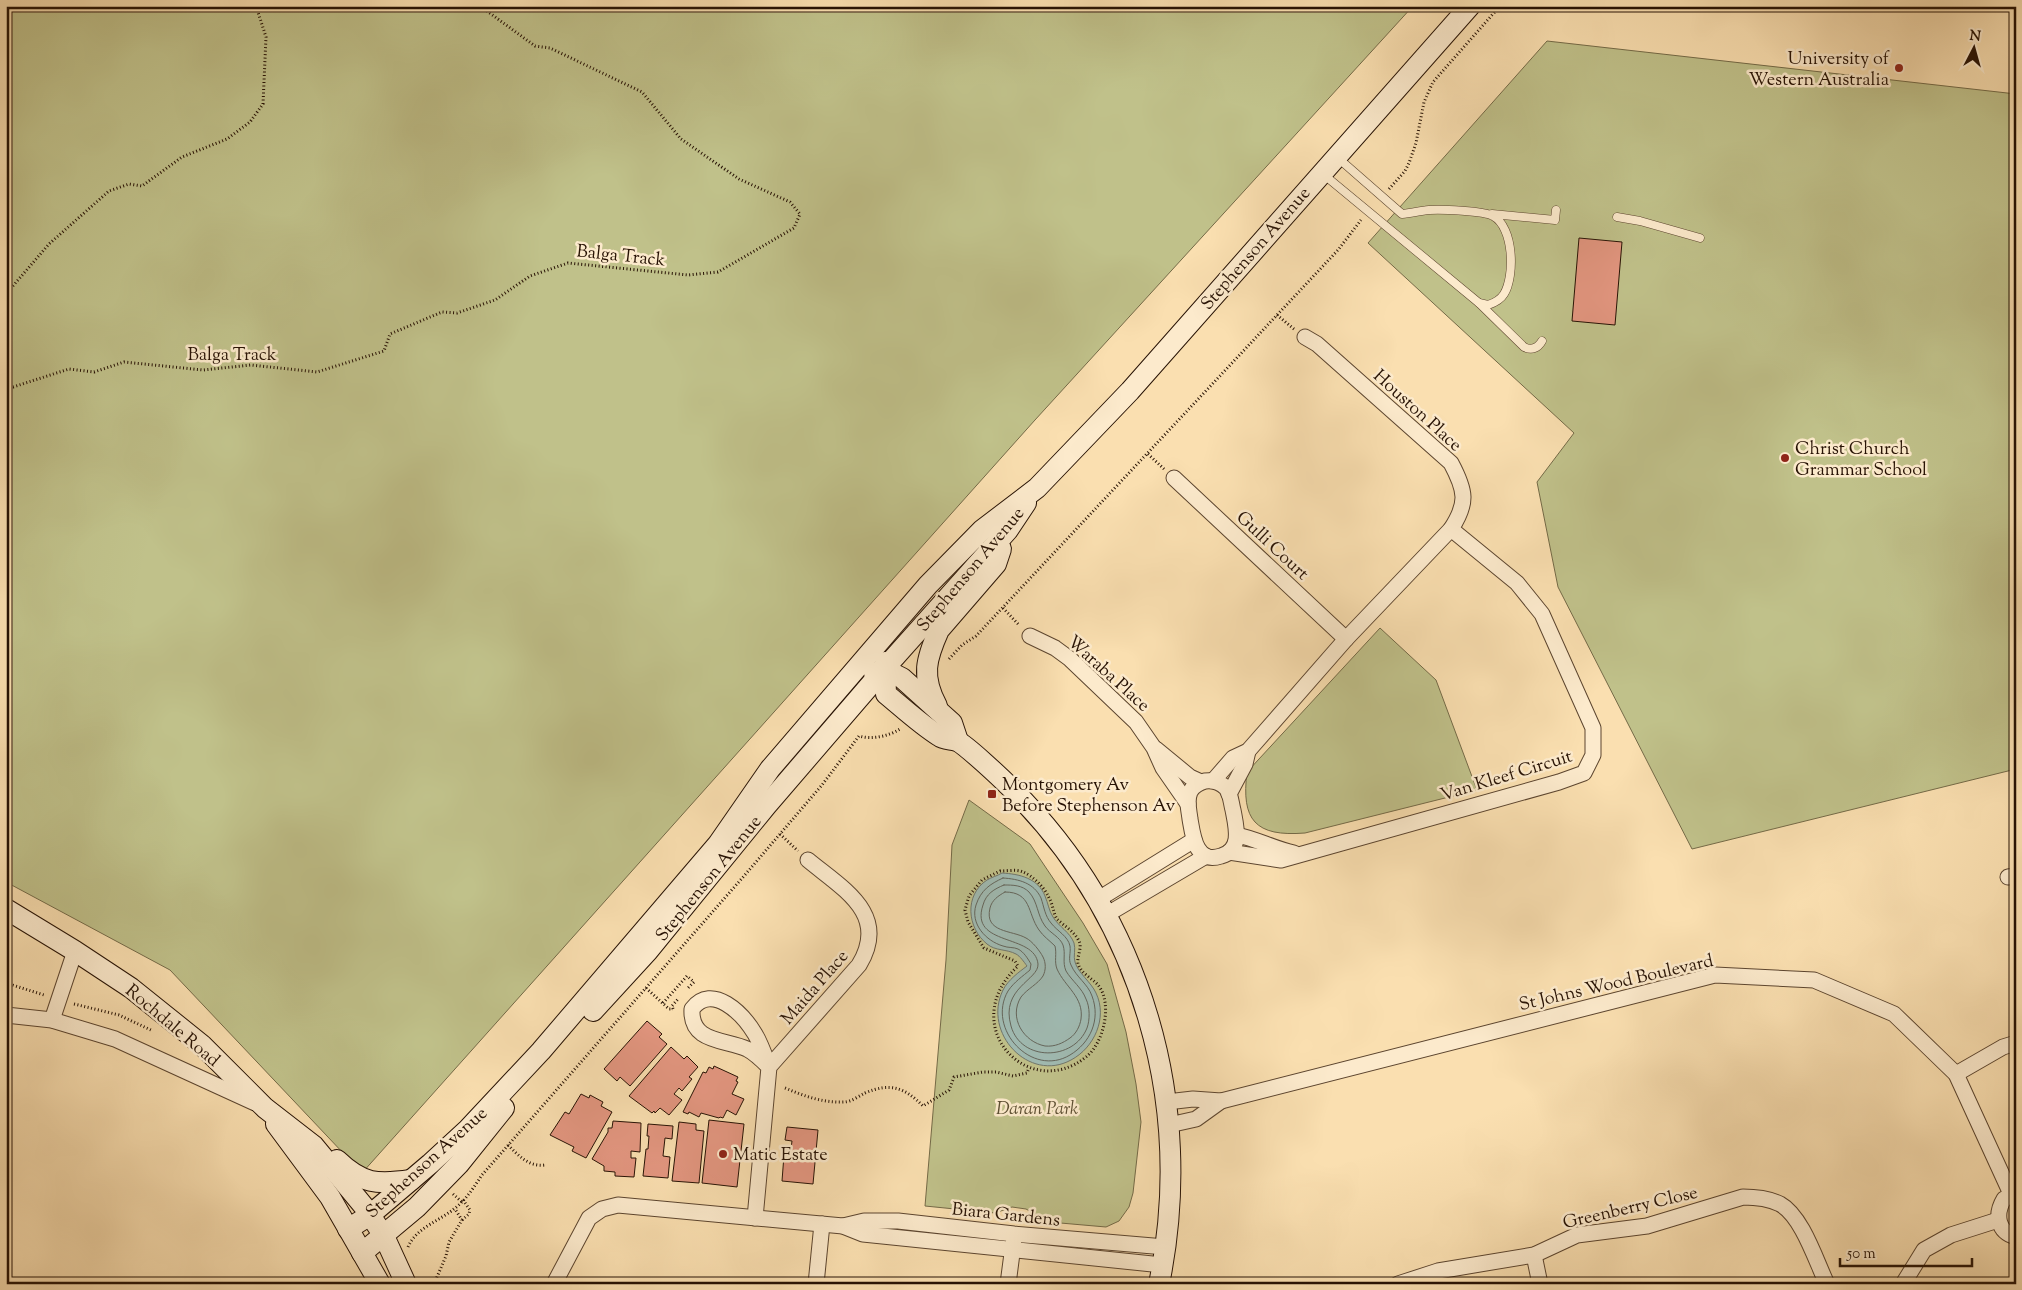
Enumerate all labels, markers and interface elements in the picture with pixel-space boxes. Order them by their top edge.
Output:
north arrow [1950,22,2000,72]
text: N [1969,27,1982,48]
place label: University of Western Australia [1748,47,1890,94]
marker: University of Western Australia [1893,62,1905,74]
street label: Stephenson Avenue [1196,182,1317,317]
street label: Balga Track [575,239,667,275]
street label: Balga Track [187,343,277,369]
street label: Houston Place [1366,364,1467,459]
place label: Christ Church Grammar School [1795,437,1927,484]
marker: Christ Church Grammar School [1779,452,1791,464]
street label: Stephenson Avenue [911,502,1032,638]
street label: Gulli Court [1229,506,1314,587]
street label: Waraba Place [1060,630,1155,719]
street label: Van Kleef Circuit [1437,745,1576,809]
place label: Montgomery Av Before Stephenson Av [1002,773,1176,820]
marker: Montgomery Av Before Stephenson Av [986,788,998,800]
street label: Stephenson Avenue [650,810,769,948]
street label: Maida Place [776,945,855,1032]
street label: St Johns Wood Boulevard [1517,949,1716,1019]
street label: Rochdale Road [119,979,225,1074]
park label: Daran Park [996,1097,1078,1123]
street label: Stephenson Avenue [361,1102,494,1225]
place label: Matic Estate [733,1143,828,1169]
marker: Matic Estate [717,1148,729,1160]
street label: Greenberry Close [1560,1181,1701,1237]
street label: Biara Gardens [950,1197,1061,1235]
scale bar [1840,1235,1972,1267]
text: 50 m [1846,1244,1876,1265]

